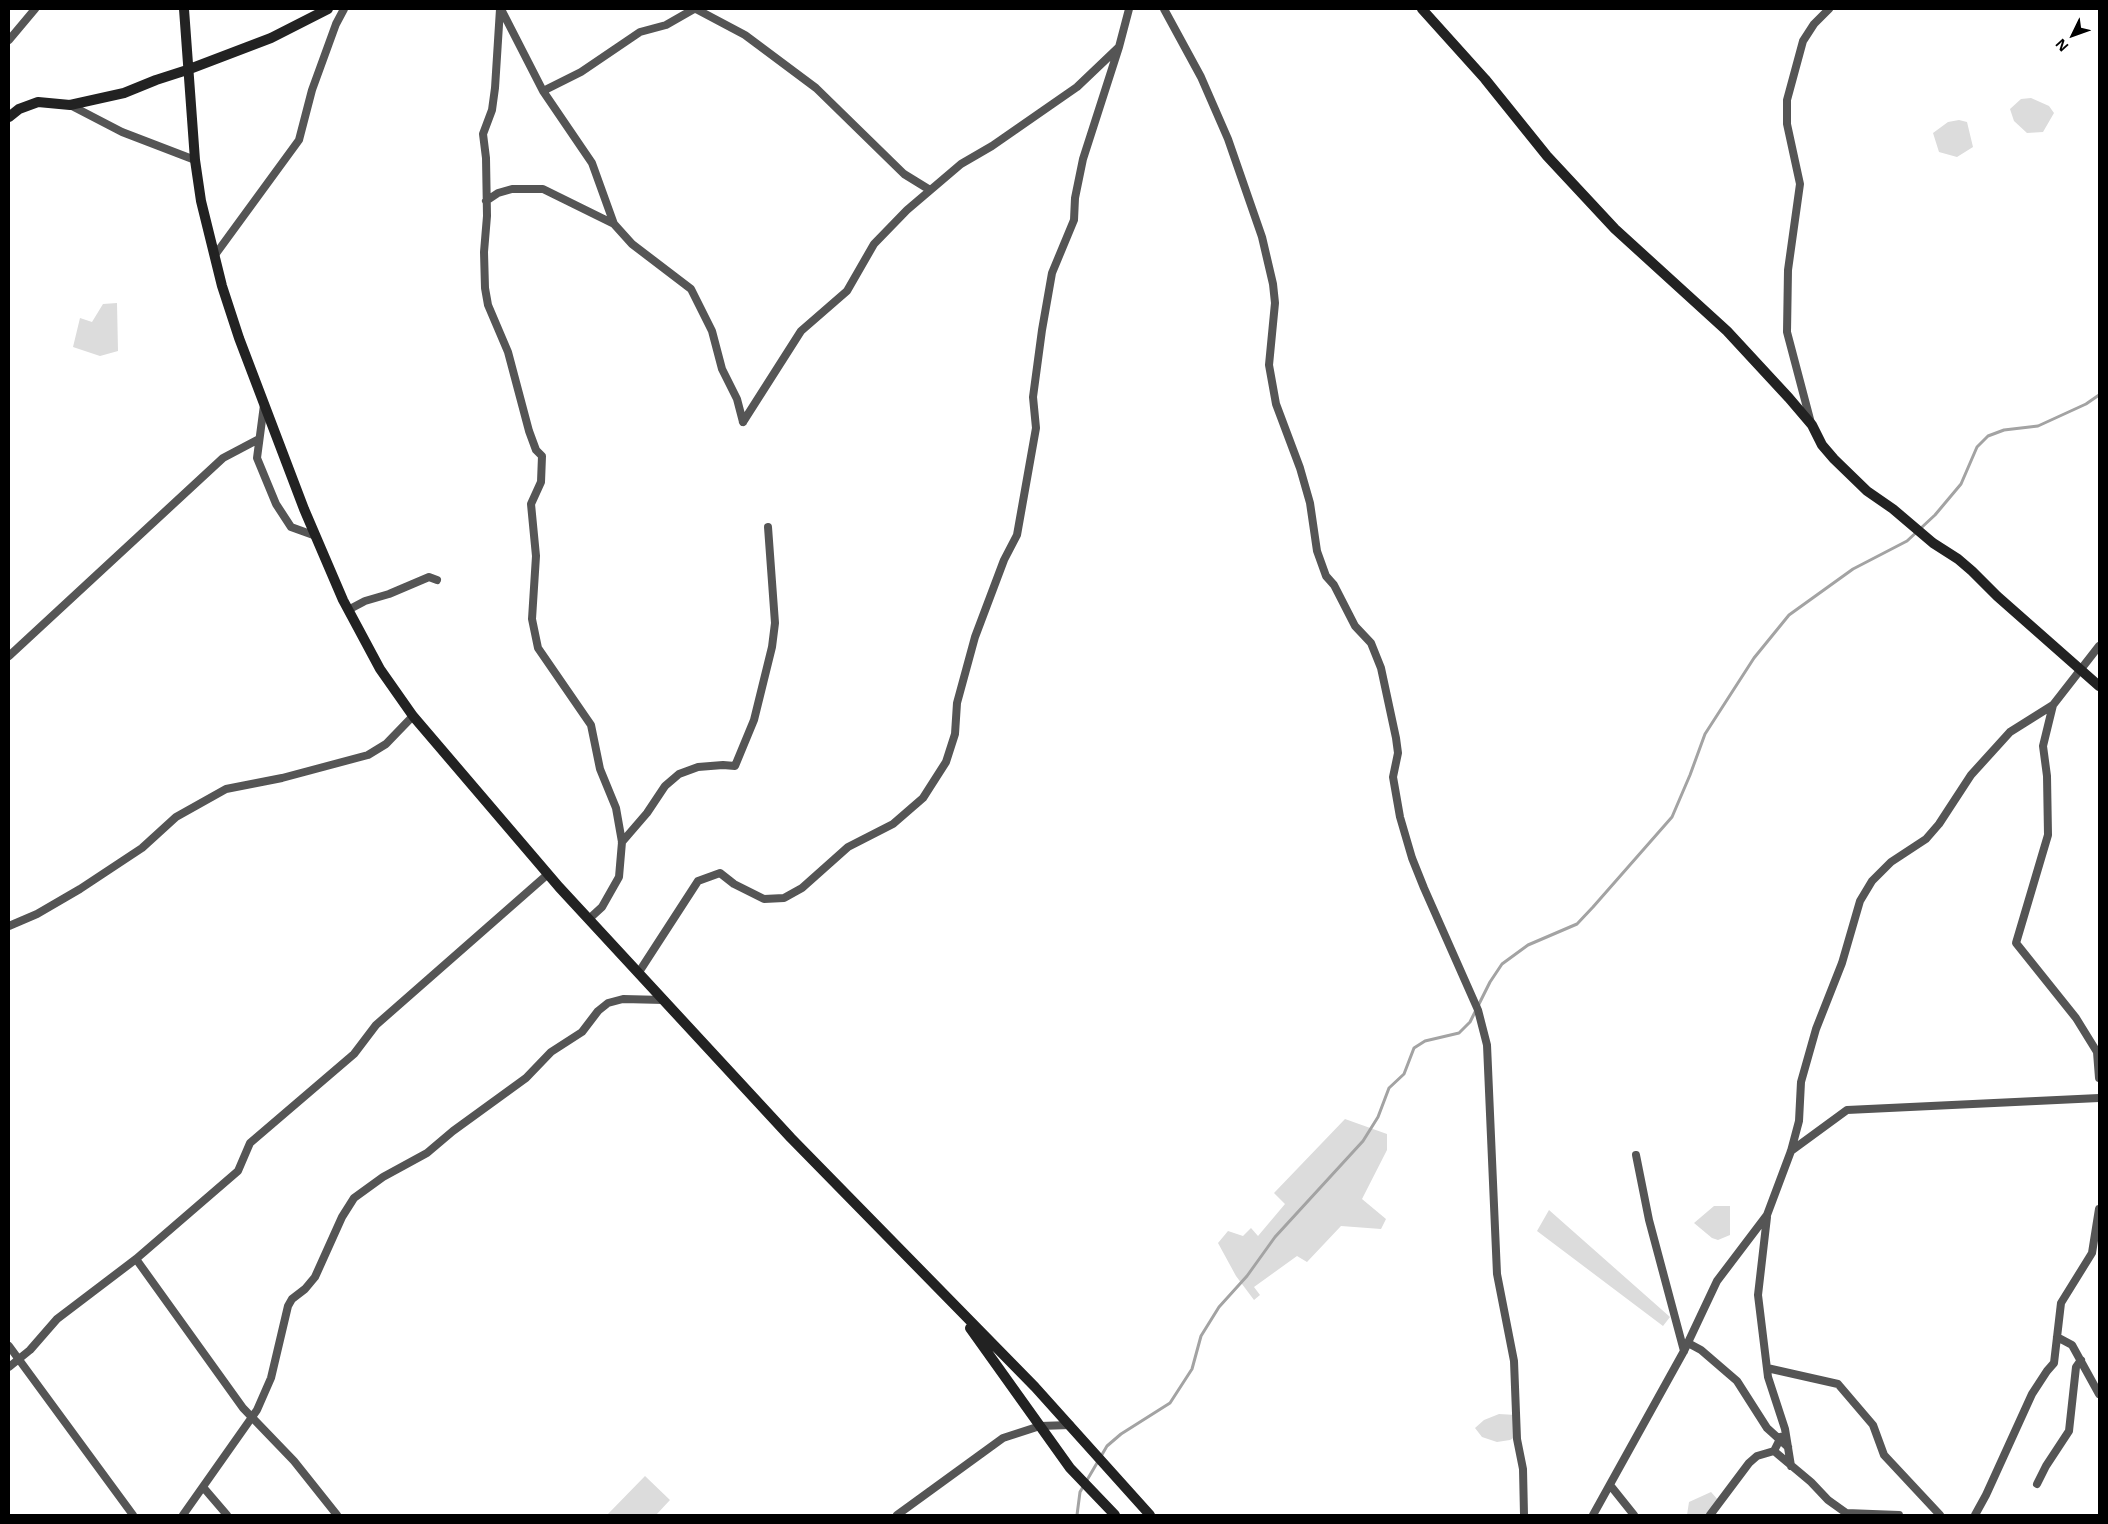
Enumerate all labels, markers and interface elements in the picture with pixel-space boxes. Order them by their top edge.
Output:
north arrow [2048,10,2098,60]
text: N [2051,35,2072,56]

